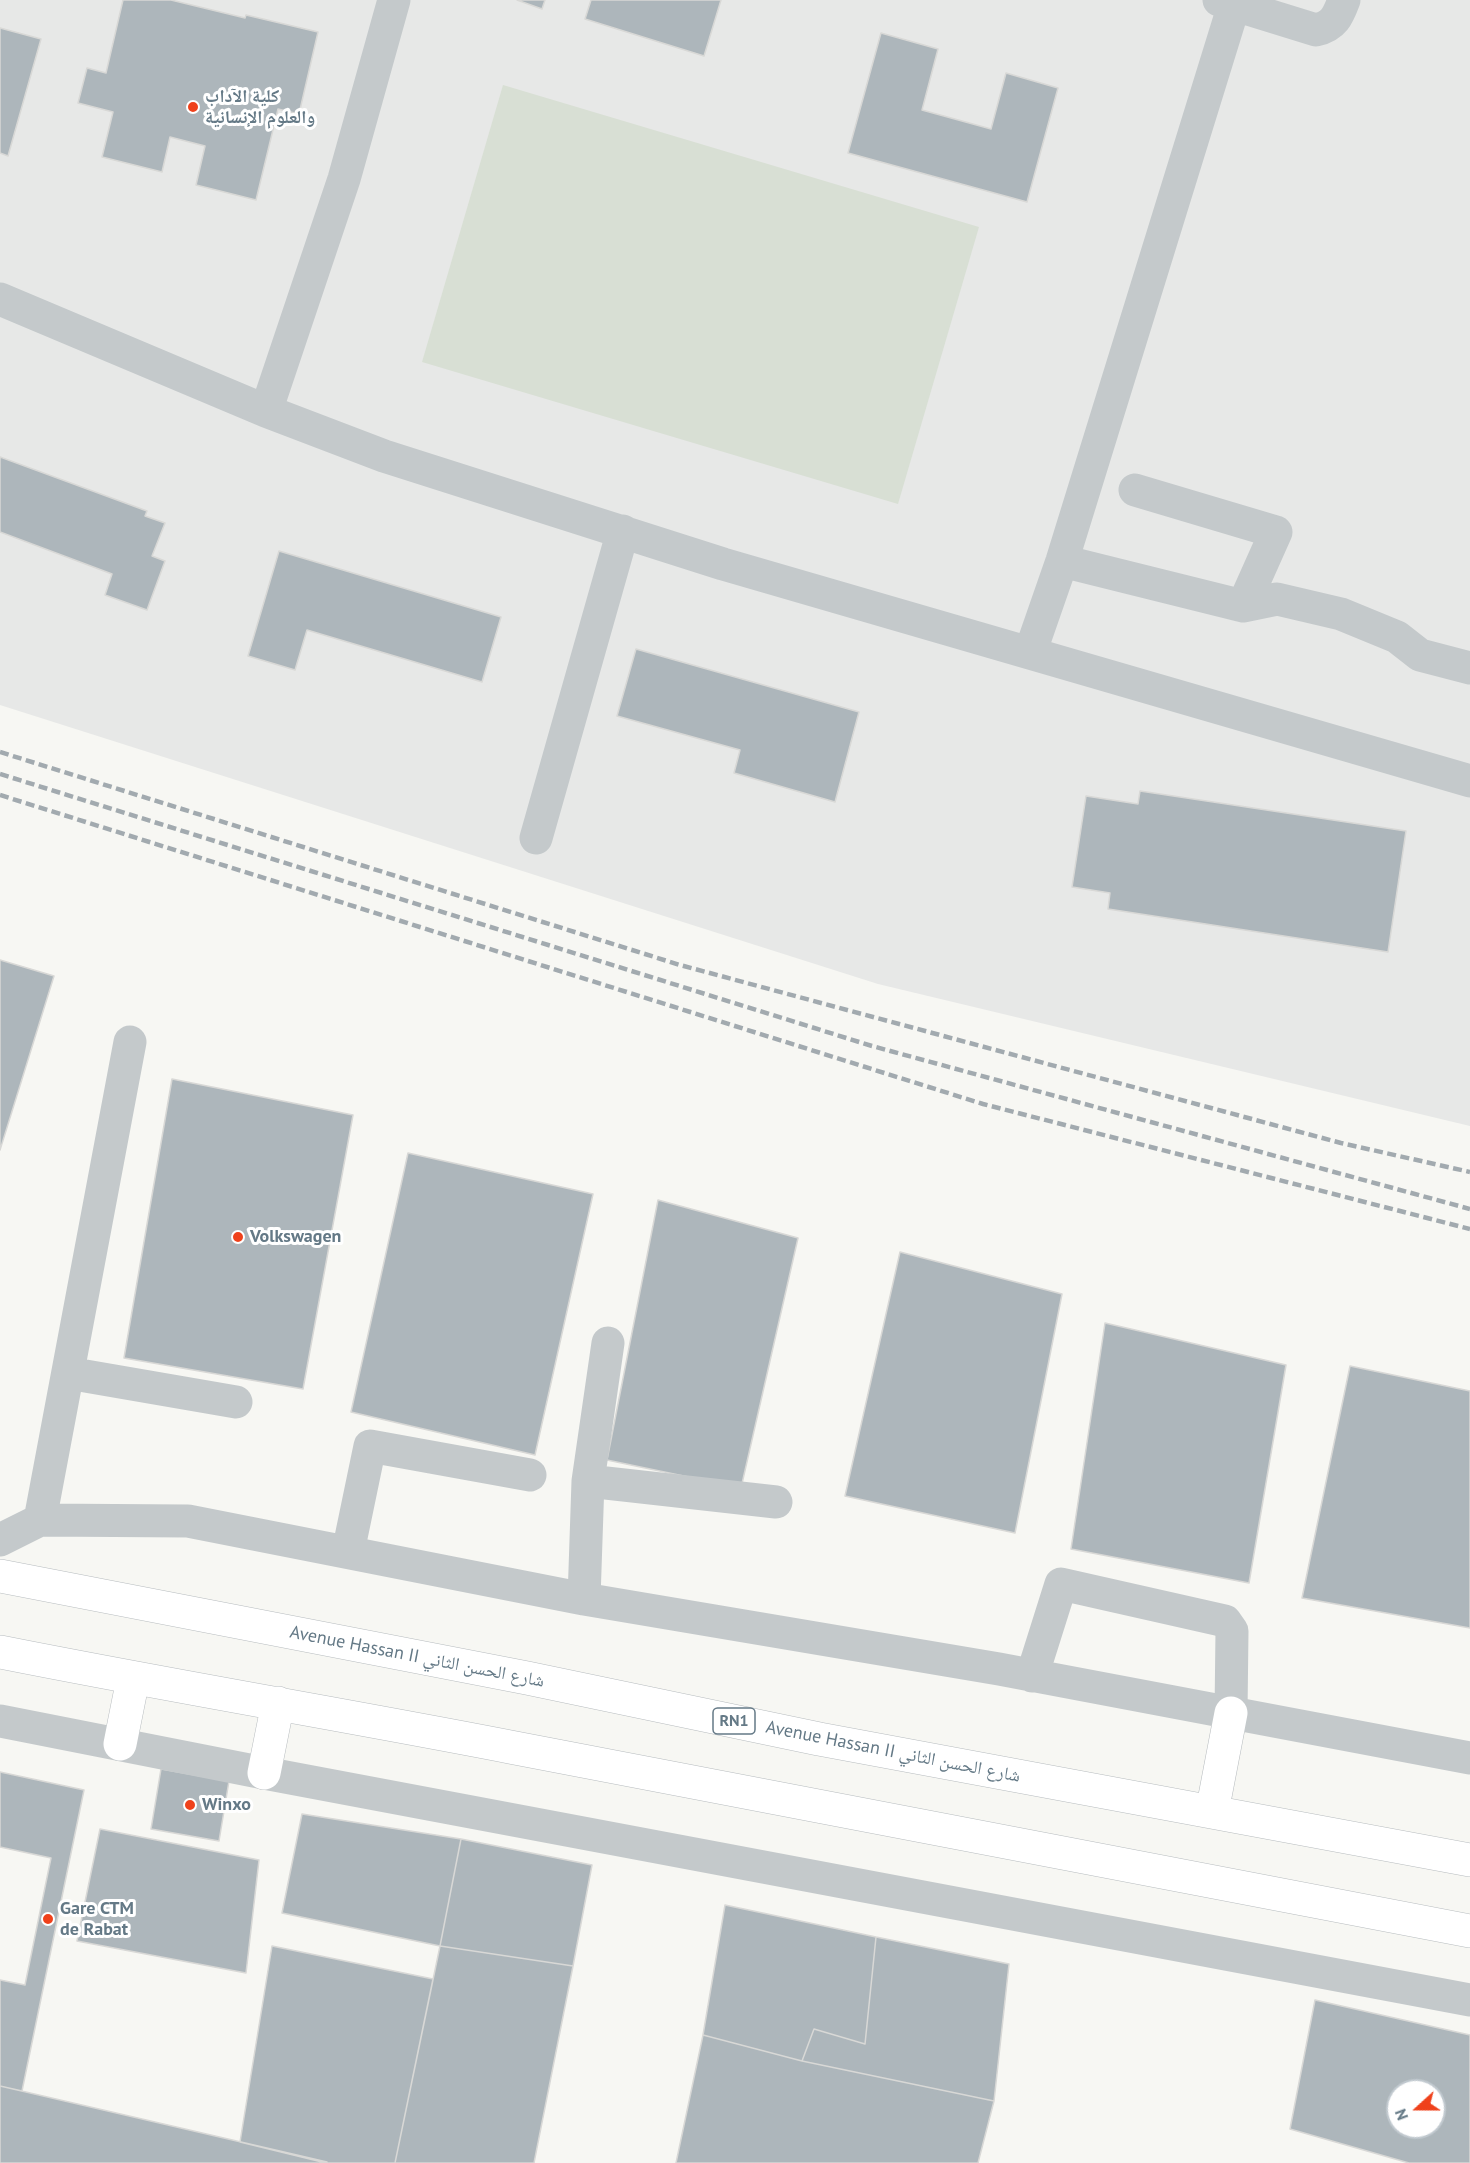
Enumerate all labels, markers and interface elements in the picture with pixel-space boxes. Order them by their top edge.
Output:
place label: كلية الآداب والعلوم الإنسانية [205,86,315,128]
marker: كلية الآداب والعلوم الإنسانية [186,100,200,114]
place label: Volkswagen [250,1226,341,1248]
marker: Volkswagen [231,1230,245,1244]
street label: Avenue Hassan II شارع الحسن الثاني [288,1622,546,1692]
road number: RN1 [713,1708,755,1734]
street label: Avenue Hassan II شارع الحسن الثاني [764,1717,1022,1787]
place label: Winxo [202,1794,251,1816]
marker: Winxo [183,1798,197,1812]
place label: Gare CTM de Rabat [60,1898,134,1940]
marker: Gare CTM de Rabat [41,1912,55,1926]
north arrow [1386,2079,1446,2139]
text: N [1390,2106,1412,2123]

